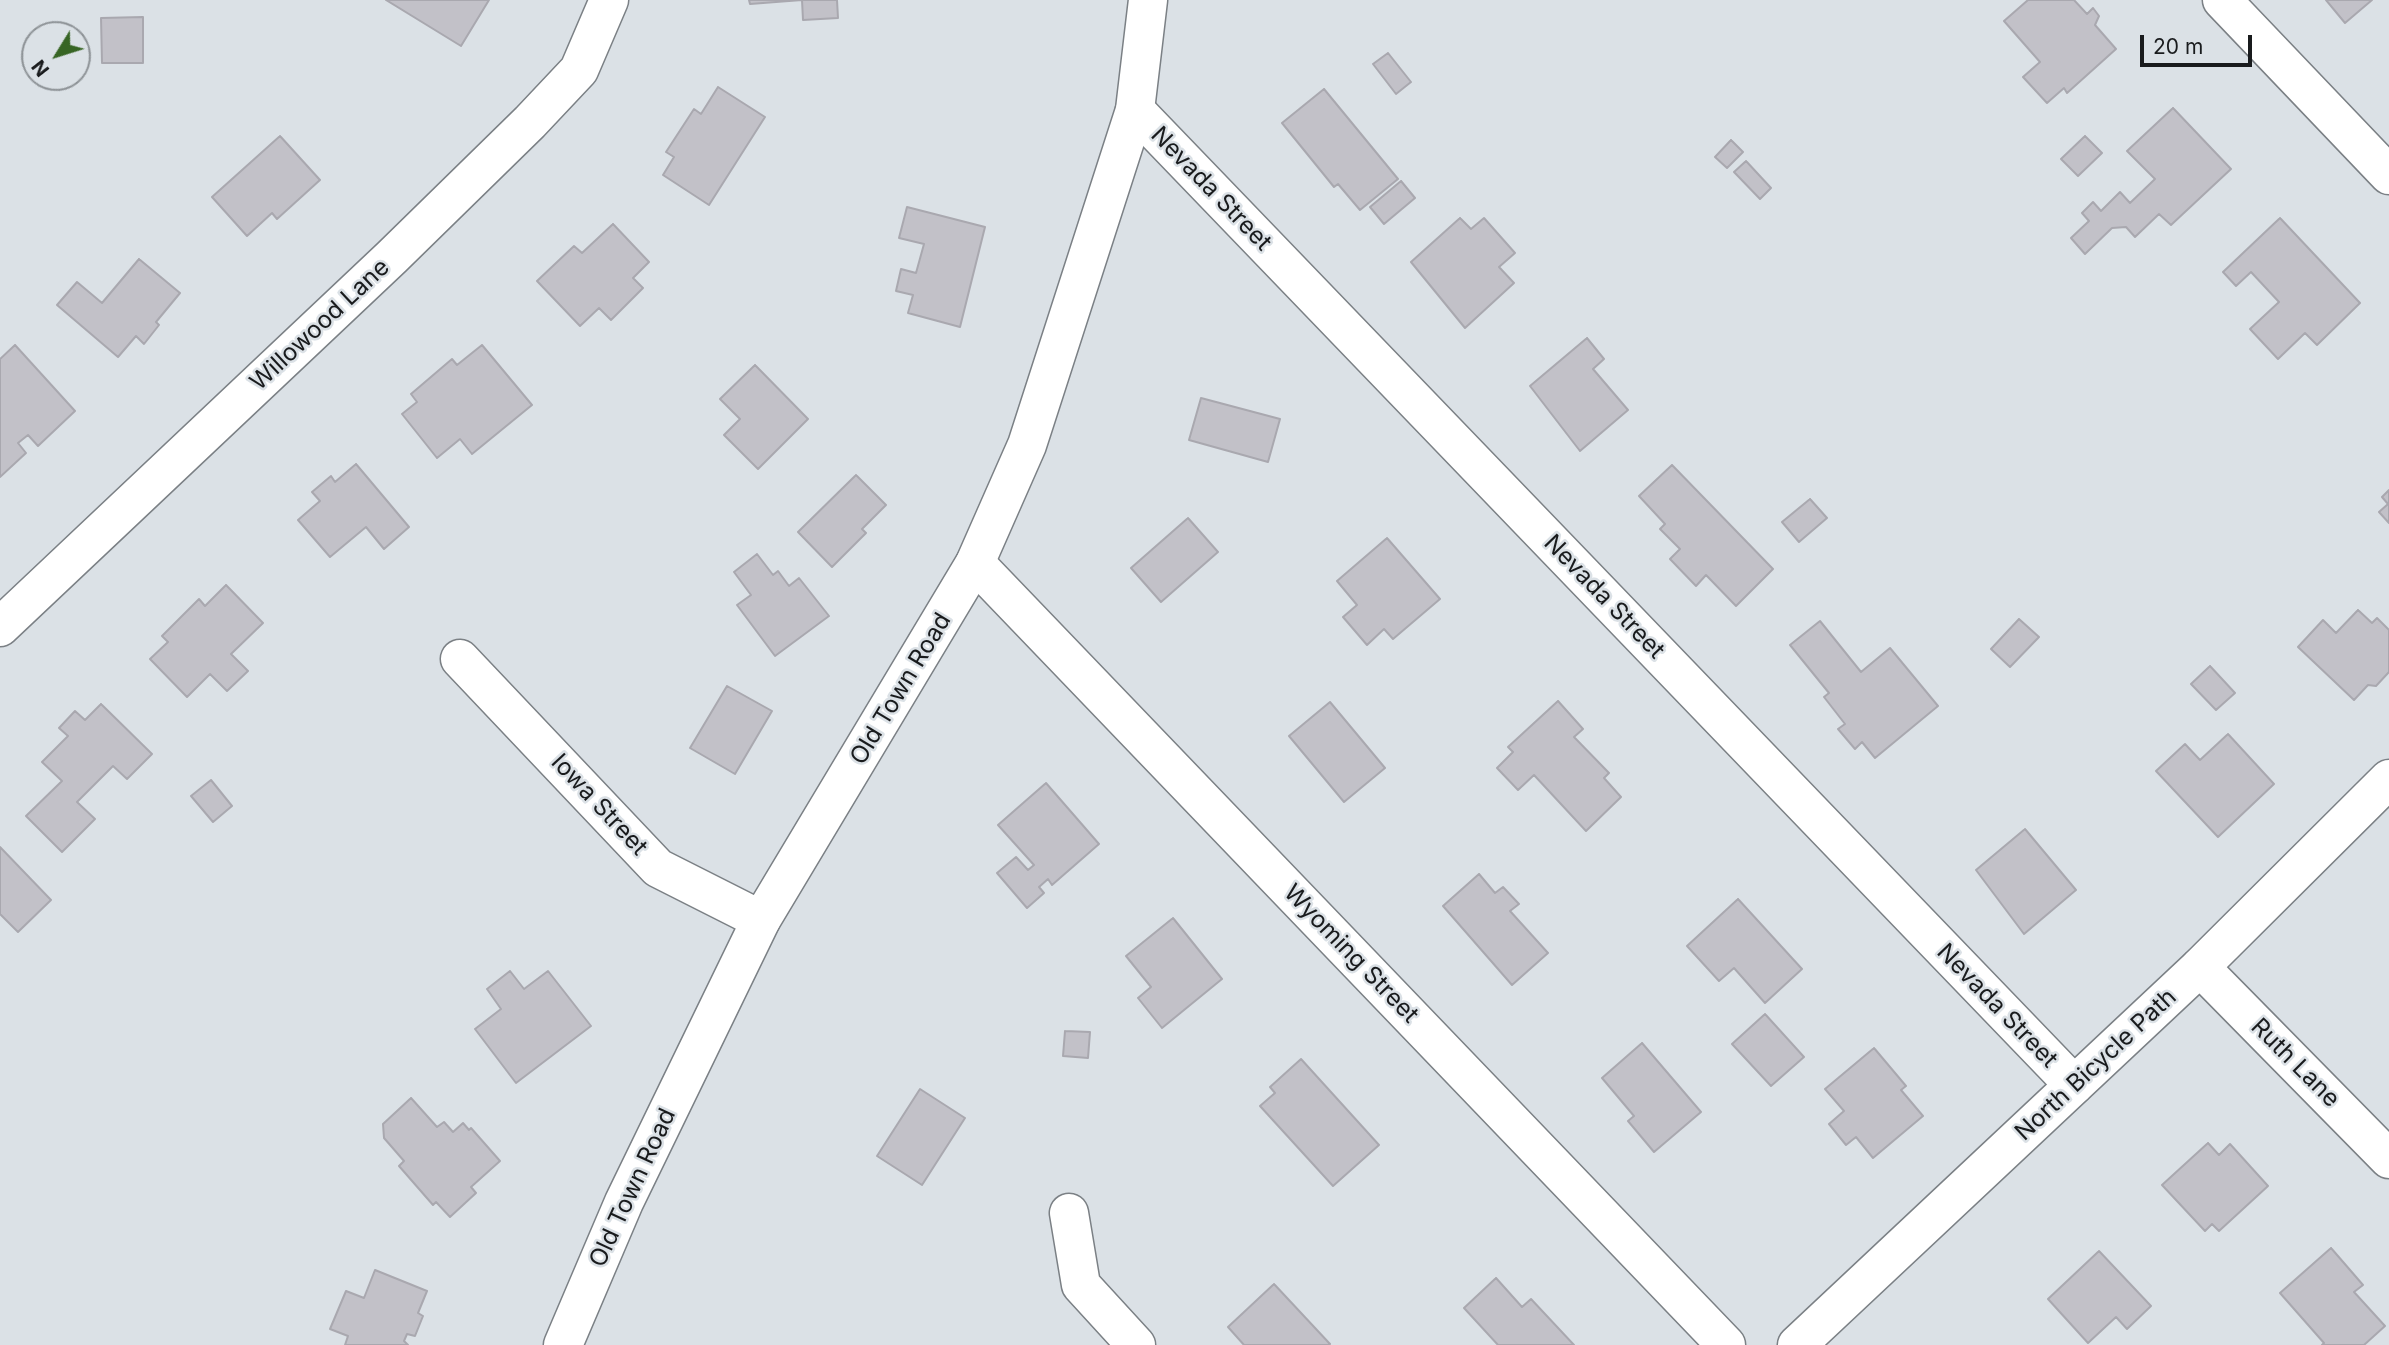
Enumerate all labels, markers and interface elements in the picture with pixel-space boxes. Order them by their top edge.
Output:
north arrow [21,21,91,91]
scale bar [2144,21,2256,65]
text: 20 m [2153,34,2203,59]
text: N [27,55,54,81]
street label: Nevada Street [1145,121,1277,257]
street label: Willowood Lane [244,253,396,397]
street label: Nevada Street [1538,529,1670,665]
street label: Old Town Road [844,608,958,770]
street label: Iowa Street [545,748,653,862]
street label: Wyoming Street [1278,879,1424,1029]
street label: Nevada Street [1931,938,2063,1074]
street label: North Bicycle Path [2010,983,2182,1147]
street label: Ruth Lane [2245,1013,2345,1113]
street label: Old Town Road [584,1104,682,1272]

